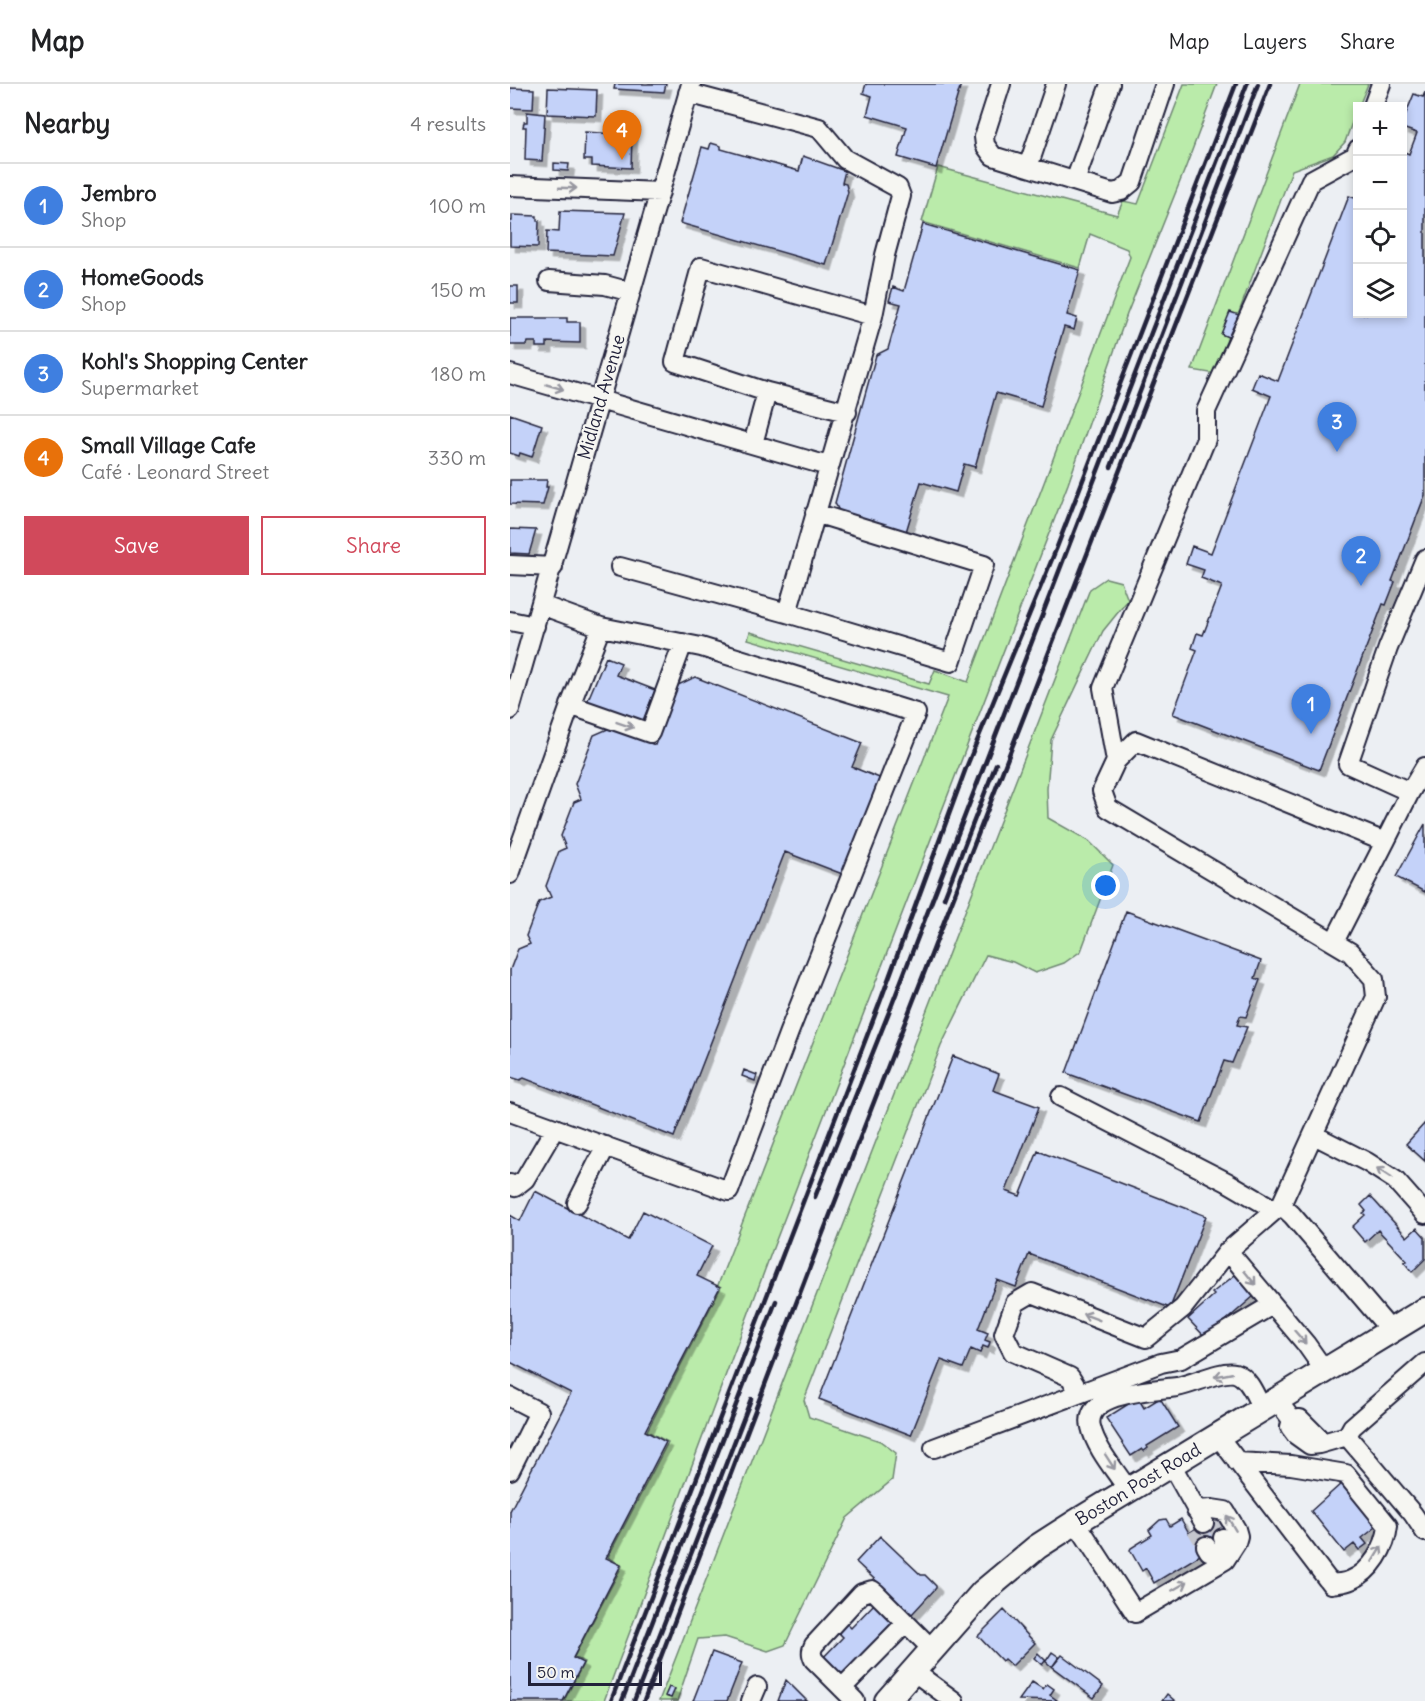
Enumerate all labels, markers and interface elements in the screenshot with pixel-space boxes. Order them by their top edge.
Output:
text: Map [30,23,84,59]
text: Map [1169,28,1209,55]
text: Layers [1242,28,1307,55]
text: Share [1340,28,1395,55]
map controls [1353,102,1407,318]
button: + [1353,102,1407,156]
text: Nearby [24,107,110,140]
pin: 4 [602,110,642,160]
text: 4 results [410,111,486,136]
button: − [1353,156,1407,210]
text: Jembro [81,179,157,207]
one-way arrow [558,183,578,194]
text: 1 [40,193,47,218]
text: 100 m [429,193,486,218]
text: Shop [81,207,126,232]
button: locate [1353,210,1407,264]
text: HomeGoods [81,263,204,291]
button: layers [1353,264,1407,318]
text: 2 [38,277,49,302]
text: 150 m [431,277,486,302]
text: Shop [81,291,126,316]
street label: Midland Avenue [572,332,630,462]
text: Kohl's Shopping Center [81,347,308,375]
text: 3 [38,361,49,386]
text: 180 m [431,361,486,386]
text: Supermarket [81,375,199,400]
one-way arrow [545,382,564,393]
pin: 3 [1318,402,1356,452]
text: Small Village Cafe [81,431,256,459]
text: 4 [38,445,49,470]
text: 330 m [428,445,486,470]
text: Café · Leonard Street [81,459,269,484]
button: Save [24,516,249,575]
button: Share [261,516,486,575]
pin: 2 [1342,536,1380,586]
pin: 1 [1292,684,1330,734]
one-way arrow [615,720,634,731]
your location [1091,871,1120,900]
one-way arrow [1376,1167,1392,1179]
one-way arrow [1243,1270,1257,1285]
one-way arrow [1083,1310,1101,1321]
one-way arrow [1293,1329,1306,1345]
one-way arrow [1214,1370,1233,1381]
street label: Boston Post Road [1071,1437,1205,1531]
one-way arrow [1104,1454,1117,1471]
one-way arrow [1225,1515,1237,1532]
one-way arrow [1372,1546,1384,1563]
one-way arrow [1171,1580,1188,1592]
scale bar [528,1659,662,1686]
text: 50 m [537,1662,575,1682]

